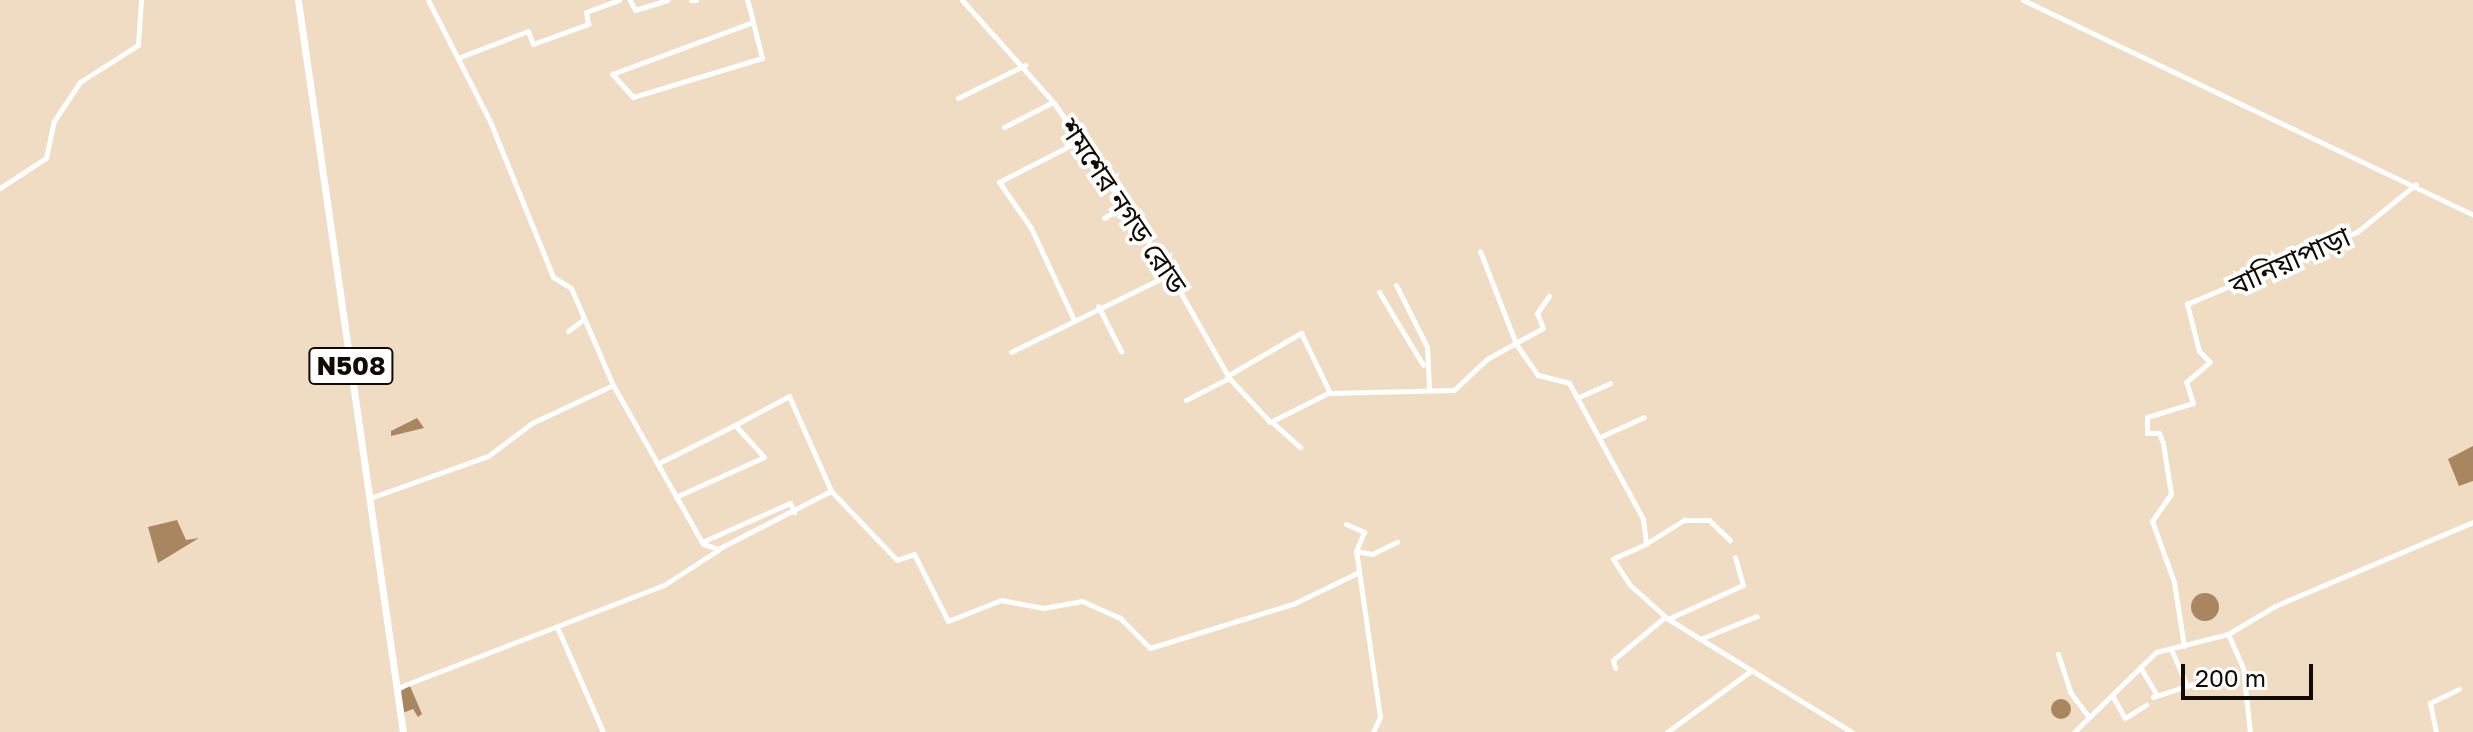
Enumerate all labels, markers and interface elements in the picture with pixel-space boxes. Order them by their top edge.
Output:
street label: শমশের নগড় রোড [1052,112,1194,300]
street label: বানিয়াপাড়া [2225,220,2355,302]
road number: N508 [307,344,395,388]
scale bar [2185,648,2317,698]
text: 200 m [2195,663,2266,692]

